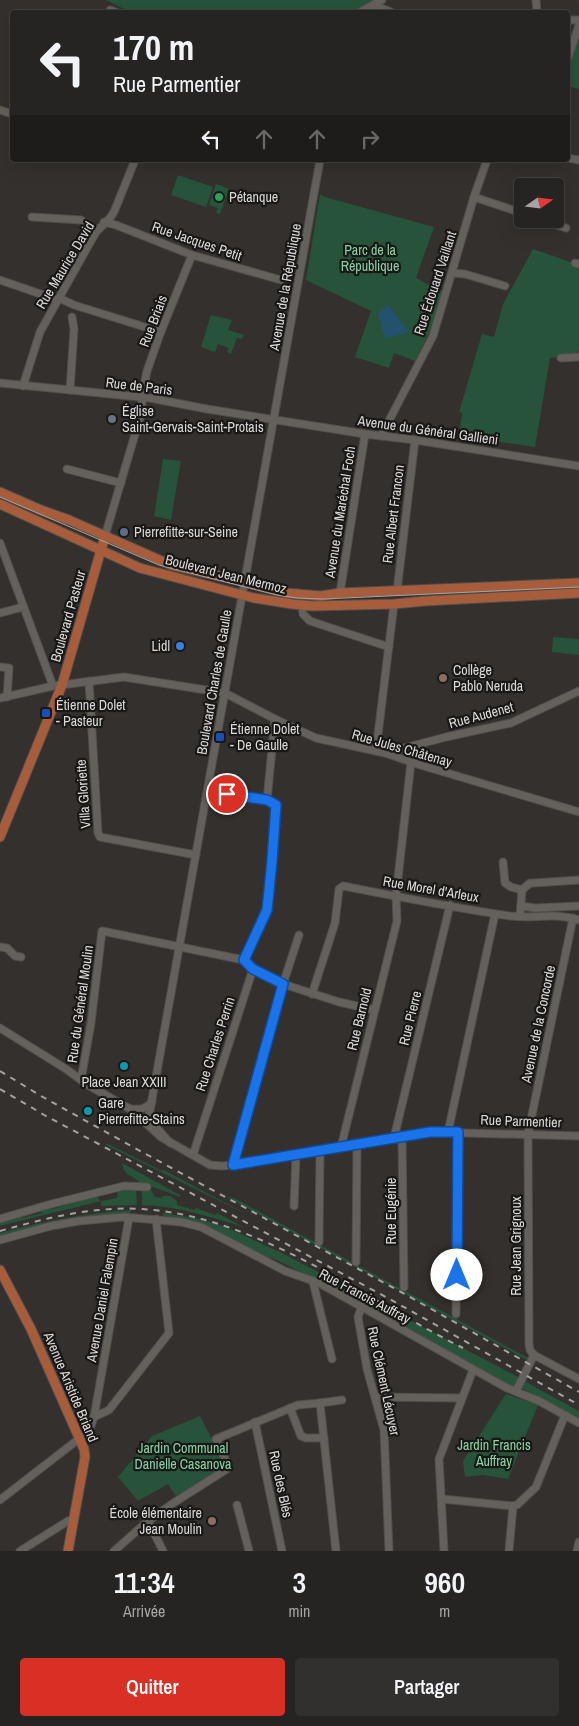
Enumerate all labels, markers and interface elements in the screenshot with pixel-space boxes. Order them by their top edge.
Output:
text: 170 m [113,24,194,71]
icon: left [30,30,95,95]
text: Rue Parmentier [113,69,240,99]
icon: left [197,125,225,153]
icon: ahead [250,125,278,153]
icon: ahead [303,125,331,153]
icon: right [356,125,384,153]
north arrow [514,178,564,228]
map controls [514,178,564,228]
place label: Pétanque [229,188,278,206]
marker: Pétanque [213,191,225,203]
street label: Rue Jacques Petit [150,217,244,265]
street label: Rue Maurice David [32,218,98,312]
street label: Avenue de la République [265,222,305,353]
street label: Rue Édouard Vaillant [410,229,460,337]
park label: Parc de la République [341,241,399,275]
street label: Rue Briais [135,292,171,350]
street label: Rue de Paris [105,373,174,399]
place label: Église Saint-Gervais-Saint-Protais [122,402,264,436]
street label: Avenue du Général Gallieni [356,411,499,449]
marker: Église Saint-Gervais-Saint-Protais [106,413,118,425]
street label: Avenue du Maréchal Foch [321,445,359,580]
street label: Rue Albert Francon [378,464,408,564]
place label: Pierrefitte-sur-Seine [134,523,238,541]
marker: Pierrefitte-sur-Seine [118,526,130,538]
street label: Boulevard Jean Mermoz [163,550,289,598]
street label: Boulevard Pasteur [46,568,90,664]
street label: Boulevard Charles de Gaulle [192,608,236,756]
place label: Lidl [151,637,170,655]
marker: Lidl [174,640,186,652]
place label: Collège Pablo Neruda [453,661,524,695]
marker: Collège Pablo Neruda [437,672,449,684]
place label: Étienne Dolet - Pasteur [56,696,126,730]
street label: Rue Audenet [447,698,515,732]
marker: Étienne Dolet - Pasteur [40,707,52,719]
place label: Étienne Dolet - De Gaulle [230,720,300,754]
street label: Rue Jules Châtenay [350,725,454,771]
marker: Étienne Dolet - De Gaulle [214,731,226,743]
street label: Villa Gloriette [72,759,94,829]
pin [206,773,248,815]
icon: arrive [213,780,241,808]
street label: Rue Morel d'Arleux [382,872,481,906]
street label: Rue du Général Moulin [63,944,97,1064]
street label: Avenue de la Concorde [517,964,559,1085]
street label: Rue Barnold [343,986,375,1052]
street label: Rue Pierre [395,989,425,1047]
street label: Rue Charles Perrin [191,994,239,1094]
marker: Place Jean XXIII [118,1060,130,1072]
place label: Place Jean XXIII [82,1073,166,1091]
place label: Gare Pierrefitte-Stains [98,1094,185,1128]
marker: Gare Pierrefitte-Stains [82,1105,94,1117]
street label: Rue Parmentier [480,1111,562,1131]
street label: Rue Eugénie [382,1177,400,1245]
street label: Rue Jean Grignoux [507,1196,525,1296]
street label: Avenue Daniel Falempin [82,1237,122,1364]
position arrow [430,1248,482,1300]
street label: Rue Francis Auffray [316,1264,414,1328]
street label: Rue Clément Lécuyer [364,1325,404,1437]
street label: Avenue Aristide Briand [39,1328,102,1445]
park label: Jardin Francis Auffray [457,1436,531,1470]
park label: Jardin Communal Danielle Casanova [135,1439,232,1473]
street label: Rue des Blés [265,1449,297,1520]
place label: École élémentaire Jean Moulin [109,1504,202,1538]
marker: École élémentaire Jean Moulin [206,1515,218,1527]
text: 11:34 [114,1562,175,1602]
text: 3 [293,1562,306,1602]
text: 960 [424,1562,465,1602]
text: Arrivée [123,1600,165,1622]
text: min [289,1600,310,1622]
text: m [439,1600,450,1622]
button: Quitter [20,1658,285,1716]
button: Partager [295,1658,559,1716]

